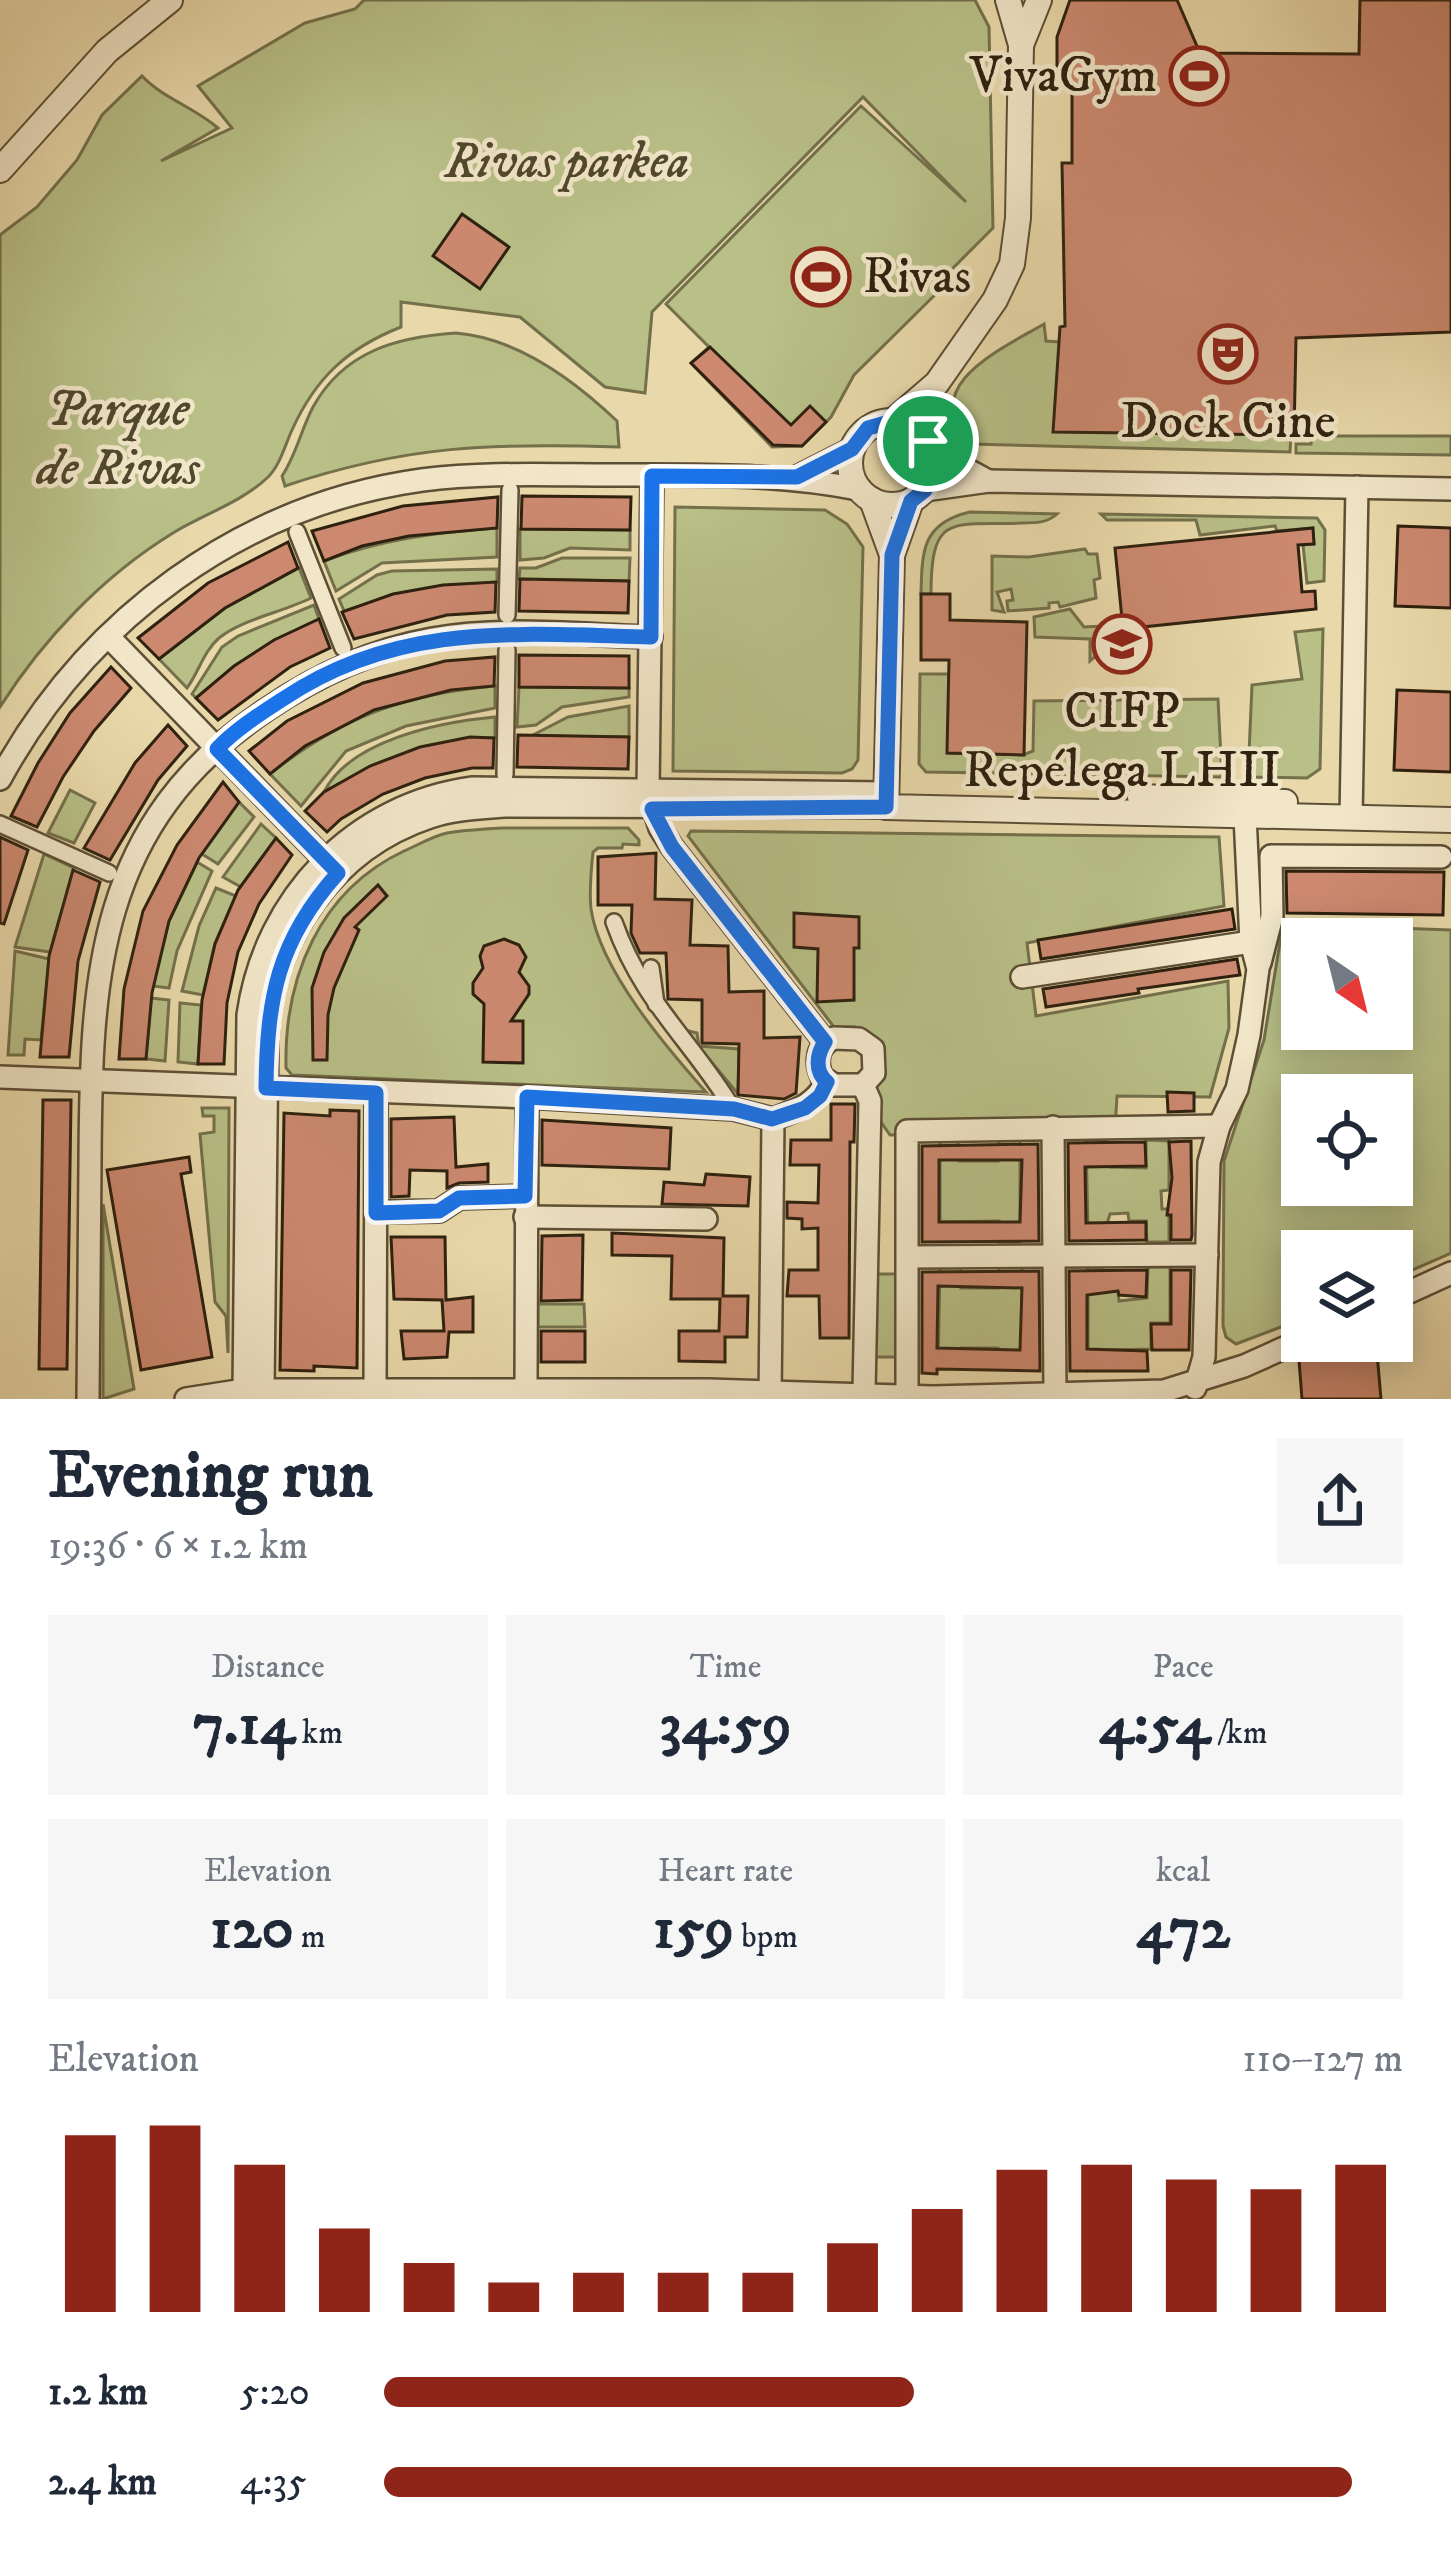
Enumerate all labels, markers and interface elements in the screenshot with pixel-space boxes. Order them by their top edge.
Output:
place label: VivaGym [969,44,1157,108]
sports icon: VivaGym [1168,45,1230,107]
park label: Rivas parkea [443,130,689,194]
place label: Rivas [863,245,971,309]
sports icon: Rivas [790,246,852,308]
theatre icon: Dock Cine [1197,323,1259,385]
park label: Parque de Rivas [36,378,201,501]
pin [877,390,979,492]
place label: Dock Cine [1120,390,1336,454]
icon: arrive [895,408,961,474]
school or university icon: CIFP Repélega LHII [1091,613,1153,675]
place label: CIFP Repélega LHII [964,680,1280,803]
north arrow [1281,918,1413,1050]
map controls [1281,918,1413,1362]
button: locate [1281,1074,1413,1206]
button: layers [1281,1230,1413,1362]
text: Evening run [48,1436,373,1518]
button: share [1277,1438,1403,1564]
text: 19:36 · 6 × 1.2 km [48,1522,308,1571]
text: Distance [211,1647,325,1688]
text: Time [690,1647,761,1688]
text: Pace [1153,1647,1214,1688]
text: 7.14 [193,1688,295,1763]
text: 34:59 [659,1688,792,1763]
text: 4:54 [1099,1688,1210,1763]
text: km [295,1713,343,1754]
text: /km [1210,1713,1267,1754]
text: Elevation [204,1851,332,1892]
text: Heart rate [658,1851,793,1892]
text: kcal [1156,1851,1210,1892]
text: 120 [210,1892,294,1967]
text: 159 [653,1892,734,1967]
text: 472 [1136,1892,1230,1967]
text: m [294,1917,326,1958]
text: bpm [734,1917,798,1958]
text: Elevation [48,2035,199,2084]
text: 110–127 m [1242,2035,1403,2084]
text: 1.2 km [48,2368,148,2417]
text: 5:20 [240,2368,310,2417]
text: 2.4 km [48,2458,157,2507]
text: 4:35 [240,2458,307,2507]

